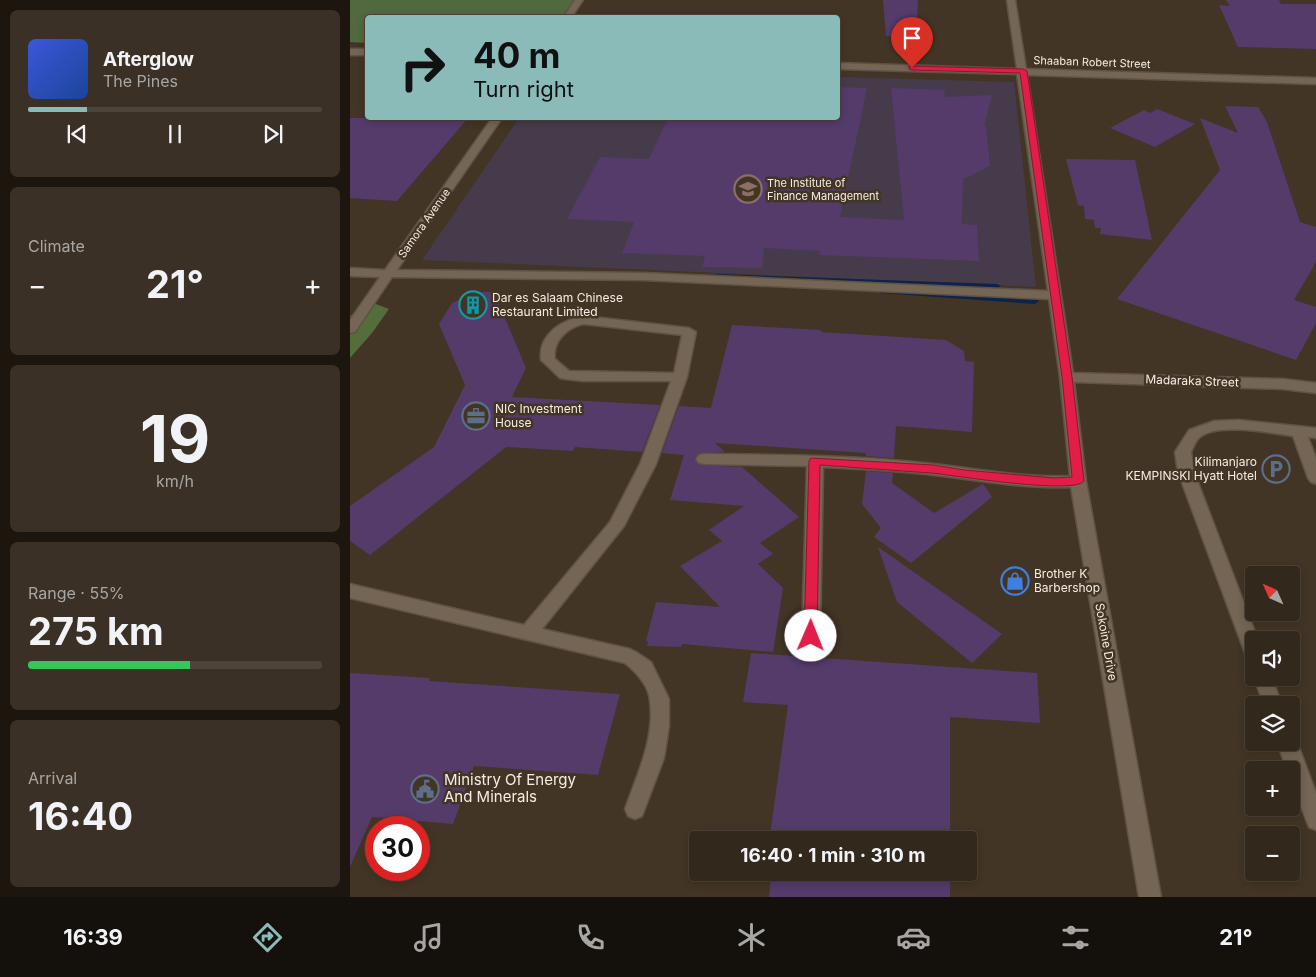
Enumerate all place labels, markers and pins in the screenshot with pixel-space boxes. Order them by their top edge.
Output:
pin [891,17,933,68]
school or university icon: The Institute of Finance Management [733,174,763,204]
place label: The Institute of Finance Management [767,176,880,203]
building icon: Dar es Salaam Chinese Restaurant Limited [458,290,488,320]
place label: Dar es Salaam Chinese Restaurant Limited [492,290,623,319]
office icon: NIC Investment House [461,401,491,431]
place label: NIC Investment House [495,401,582,430]
place label: Kilimanjaro KEMPINSKI Hyatt Hotel [1125,454,1257,483]
parking icon: Kilimanjaro KEMPINSKI Hyatt Hotel [1261,454,1291,484]
shop icon: Brother K Barbershop [1000,566,1030,596]
place label: Brother K Barbershop [1034,566,1100,595]
place label: Ministry Of Energy And Minerals [444,770,576,806]
public building icon: Ministry Of Energy And Minerals [410,774,440,804]

